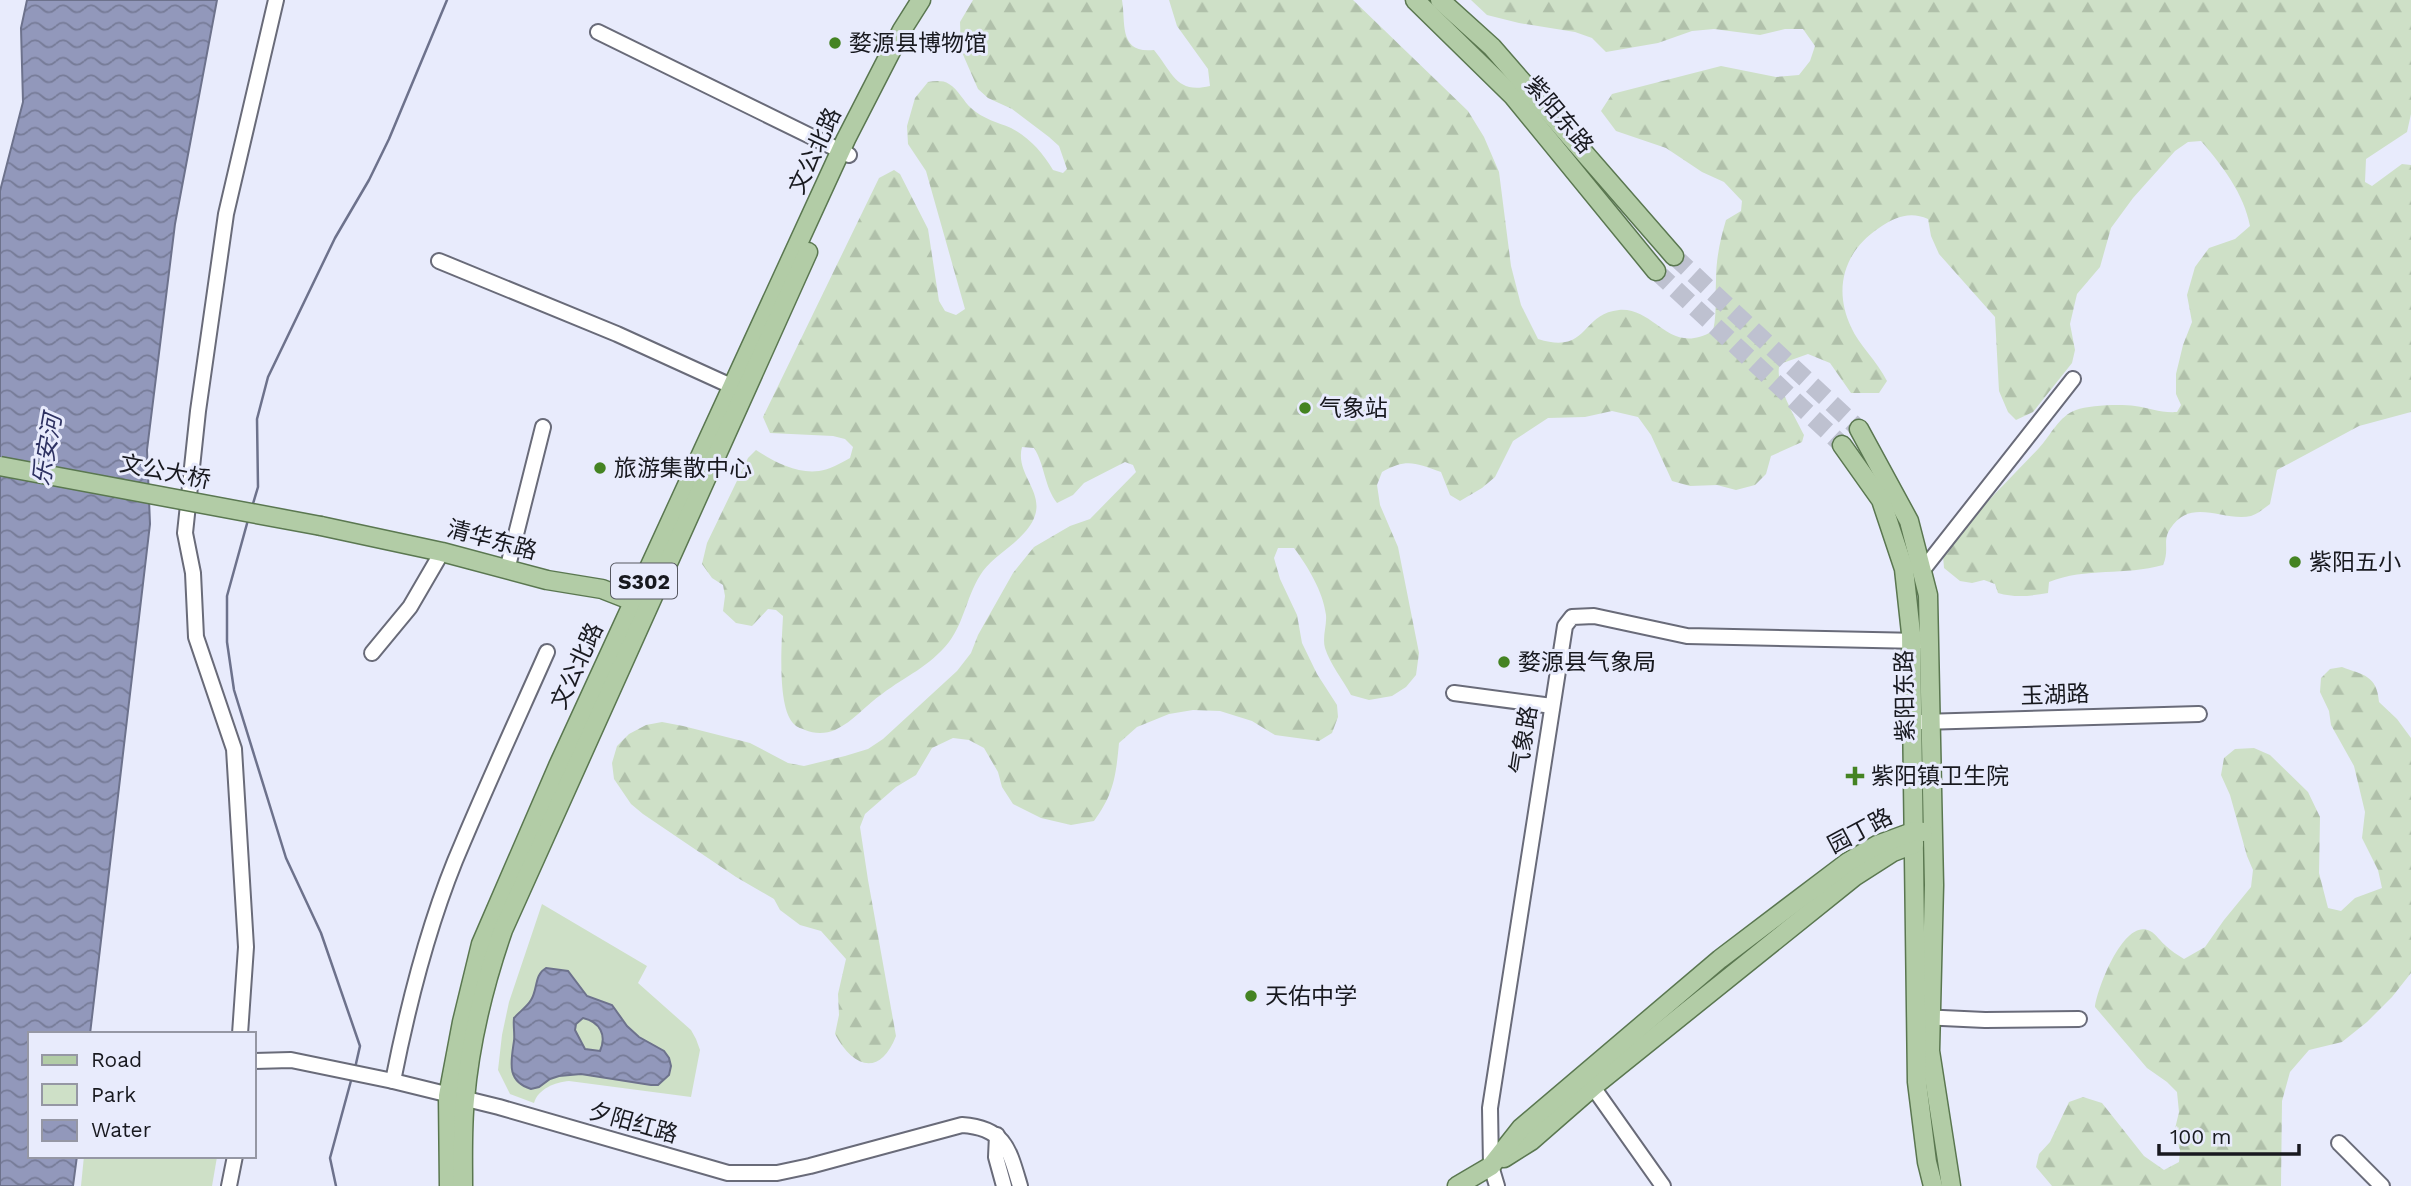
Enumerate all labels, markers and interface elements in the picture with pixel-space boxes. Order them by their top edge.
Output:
place label: 婺源县博物馆 [849,30,987,57]
marker: 婺源县博物馆 [827,35,843,51]
street label: 紫阳东路 [1519,71,1599,159]
street label: 文公北路 [783,104,847,198]
place label: 气象站 [1319,395,1388,422]
marker: 气象站 [1297,400,1313,416]
water label: 乐安河 [27,408,68,488]
street label: 文公大桥 [117,450,213,494]
place label: 旅游集散中心 [614,455,752,482]
marker: 旅游集散中心 [592,460,608,476]
street label: 清华东路 [444,515,540,565]
place label: 紫阳五小 [2309,549,2401,576]
marker: 紫阳五小 [2287,554,2303,570]
road number: S302 [611,564,677,598]
street label: 文公北路 [545,619,609,713]
place label: 婺源县气象局 [1518,649,1656,676]
street label: 紫阳东路 [1891,650,1919,742]
marker: 婺源县气象局 [1496,654,1512,670]
street label: 玉湖路 [2020,680,2090,710]
street label: 气象路 [1505,704,1543,776]
place label: 紫阳镇卫生院 [1871,763,2009,790]
marker: 紫阳镇卫生院 [1845,766,1865,786]
street label: 园丁路 [1823,803,1897,859]
place label: 天佑中学 [1265,983,1357,1010]
marker: 天佑中学 [1243,988,1259,1004]
legend [28,1032,256,1158]
text: Road [91,1047,142,1072]
text: Park [91,1082,136,1107]
street label: 夕阳红路 [585,1097,681,1149]
scale bar [2159,1112,2299,1156]
text: Water [91,1117,152,1142]
text: 100 m [2170,1124,2232,1149]

